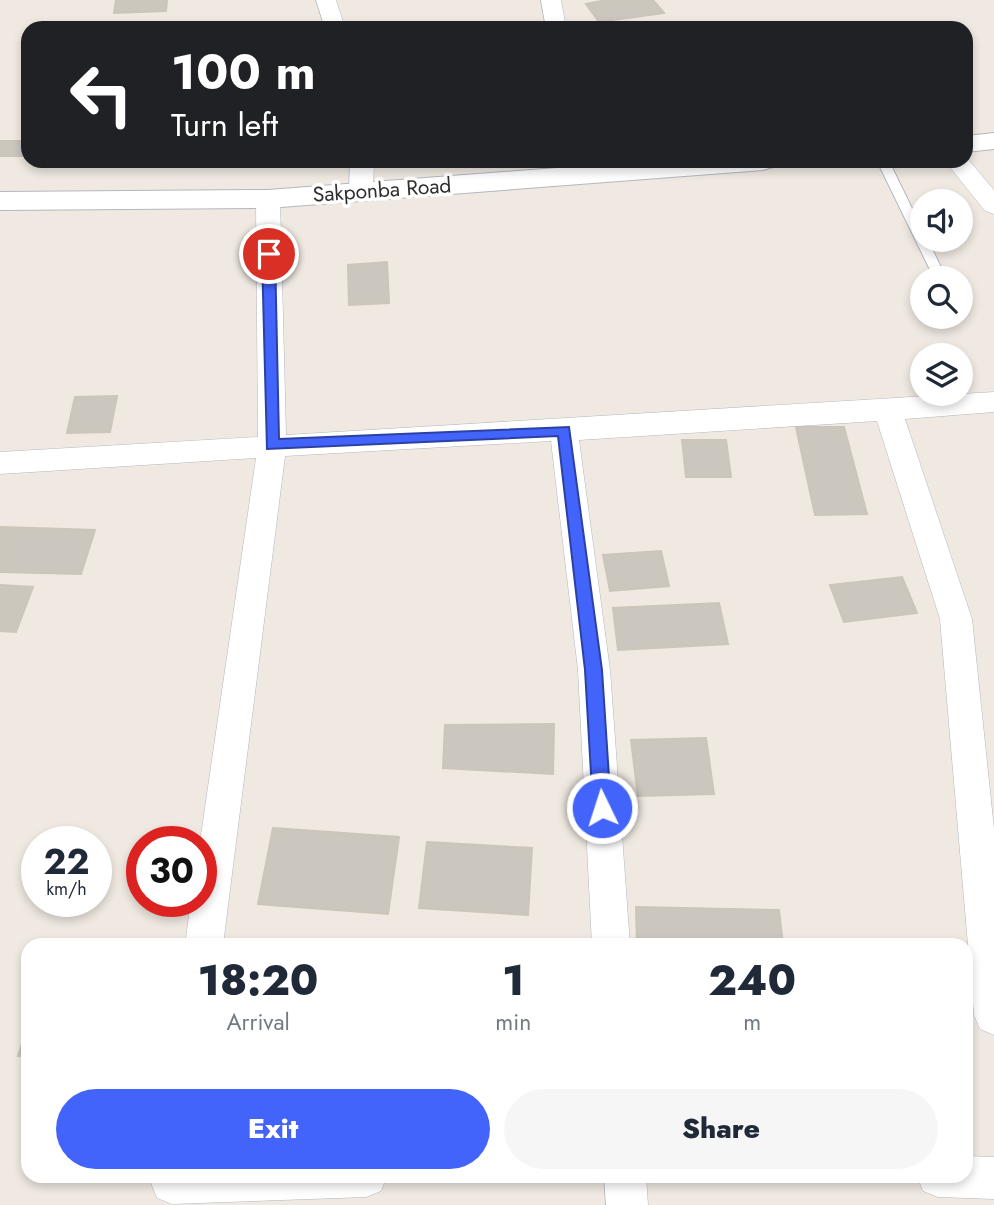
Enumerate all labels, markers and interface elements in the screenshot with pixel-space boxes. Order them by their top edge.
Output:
text: 100 m [171,37,316,107]
icon: left [56,49,147,140]
text: Turn left [171,102,278,148]
street label: Sakponba Road [312,170,452,210]
map controls [910,189,973,406]
button: sound [910,189,973,252]
pin [239,224,299,284]
icon: arrive [250,235,288,273]
button: search [910,266,973,329]
button: layers [910,343,973,406]
position arrow [565,771,639,845]
speed limit sign: 30 [126,826,217,917]
text: 22 [44,837,89,887]
text: km/h [46,876,87,902]
text: 18:20 [198,950,318,1011]
text: 1 [502,950,524,1011]
text: 240 [708,950,796,1011]
text: Arrival [226,1005,290,1039]
text: min [495,1005,531,1039]
text: m [743,1005,761,1039]
button: Exit [56,1089,490,1169]
button: Share [504,1089,938,1169]

